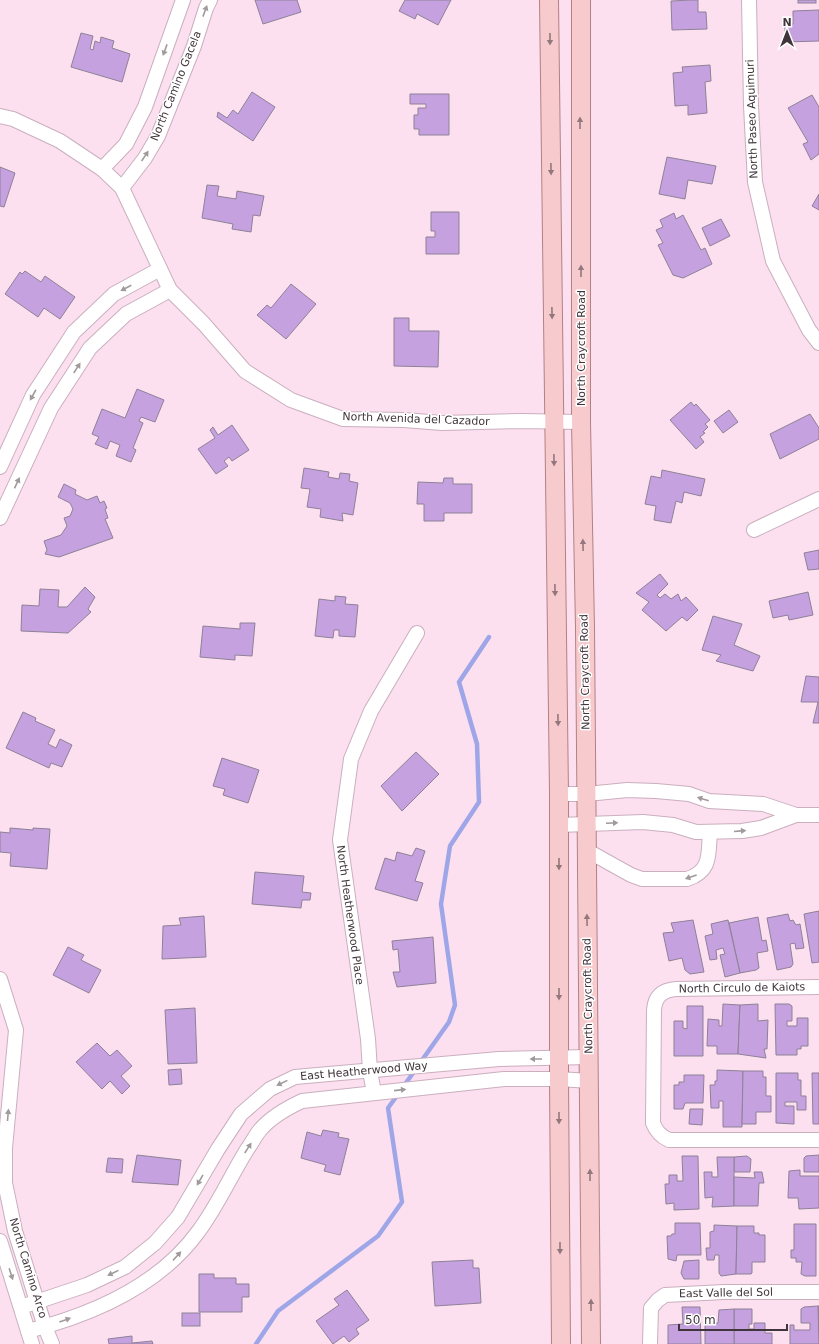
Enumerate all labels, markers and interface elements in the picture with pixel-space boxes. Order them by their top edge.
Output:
one-way arrow [203,4,209,16]
north arrow [767,12,807,52]
text: N [782,16,792,29]
street label: North Camino Gacela [148,29,204,143]
one-way arrow [546,33,553,45]
one-way arrow [161,44,167,56]
street label: North Paseo Aquimuri [743,59,761,179]
one-way arrow [577,116,583,129]
one-way arrow [141,151,149,162]
one-way arrow [548,163,554,176]
one-way arrow [577,265,584,277]
one-way arrow [120,284,131,291]
street label: North Craycroft Road [575,290,588,406]
one-way arrow [549,307,555,320]
one-way arrow [73,363,81,373]
one-way arrow [30,390,37,401]
street label: North Avenida del Cazador [342,410,490,428]
one-way arrow [551,454,557,467]
one-way arrow [14,477,20,489]
one-way arrow [580,539,587,551]
one-way arrow [552,584,559,596]
street label: North Craycroft Road [577,614,593,730]
one-way arrow [554,714,561,726]
one-way arrow [697,796,709,802]
one-way arrow [606,820,618,827]
one-way arrow [734,828,746,834]
street label: North Heatherwood Place [334,844,366,986]
one-way arrow [556,858,562,871]
one-way arrow [685,874,697,880]
one-way arrow [584,913,590,926]
street label: North Craycroft Road [580,938,596,1054]
street label: North Circulo de Kaiots [679,980,806,996]
one-way arrow [556,988,562,1001]
one-way arrow [529,1056,542,1062]
street label: East Heatherwood Way [300,1059,429,1083]
one-way arrow [277,1080,288,1086]
one-way arrow [394,1087,406,1093]
one-way arrow [5,1109,11,1121]
one-way arrow [556,1112,562,1125]
one-way arrow [244,1143,252,1153]
one-way arrow [587,1168,593,1181]
one-way arrow [197,1174,204,1186]
street label: North Camino Arco [7,1216,50,1320]
one-way arrow [557,1242,563,1255]
one-way arrow [172,1251,181,1261]
one-way arrow [8,1268,14,1280]
one-way arrow [107,1270,118,1276]
street label: East Valle del Sol [679,1286,773,1300]
one-way arrow [588,1298,594,1311]
scale bar [679,1306,787,1332]
text: 50 m [685,1313,716,1327]
one-way arrow [59,1316,71,1322]

